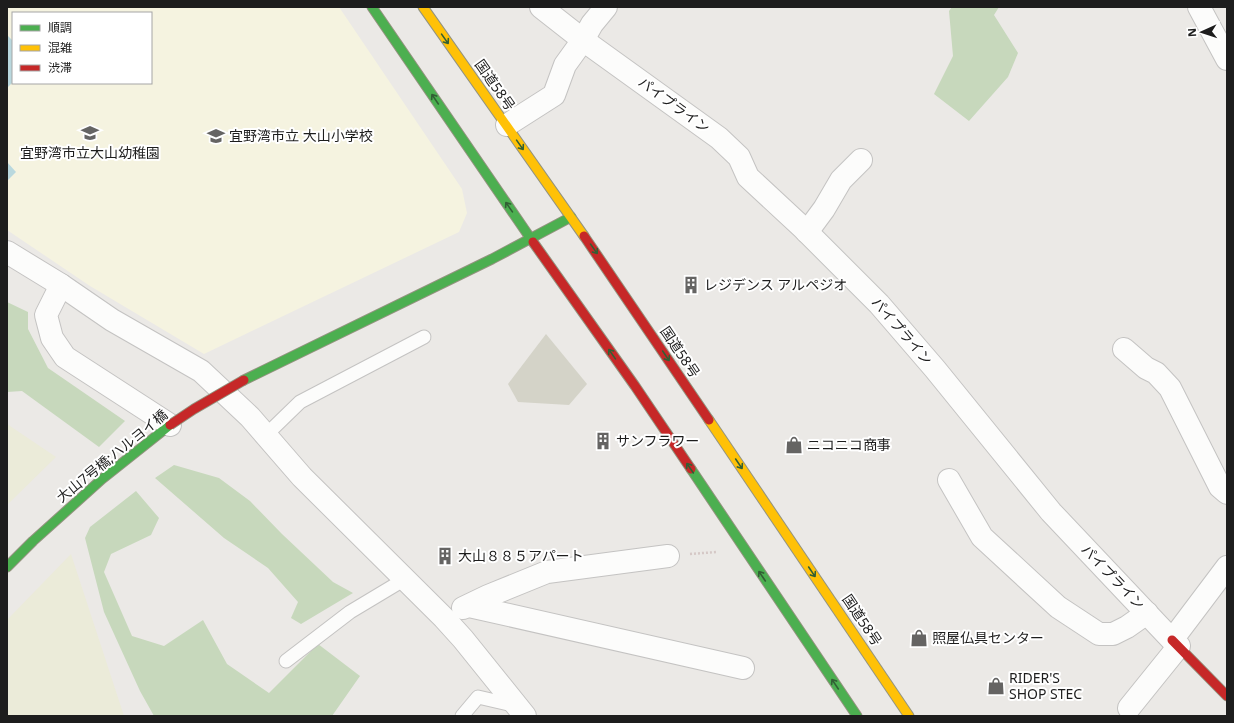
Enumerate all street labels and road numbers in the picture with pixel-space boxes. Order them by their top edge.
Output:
street label: 国道58号 [471,55,520,114]
street label: パイプライン [635,72,714,137]
street label: パイプライン [868,293,937,369]
street label: 国道58号 [656,322,705,381]
street label: 大山7号橋;ハルヨイ橋 [52,405,171,506]
street label: パイプライン [1077,540,1149,613]
street label: 国道58号 [838,590,887,649]

